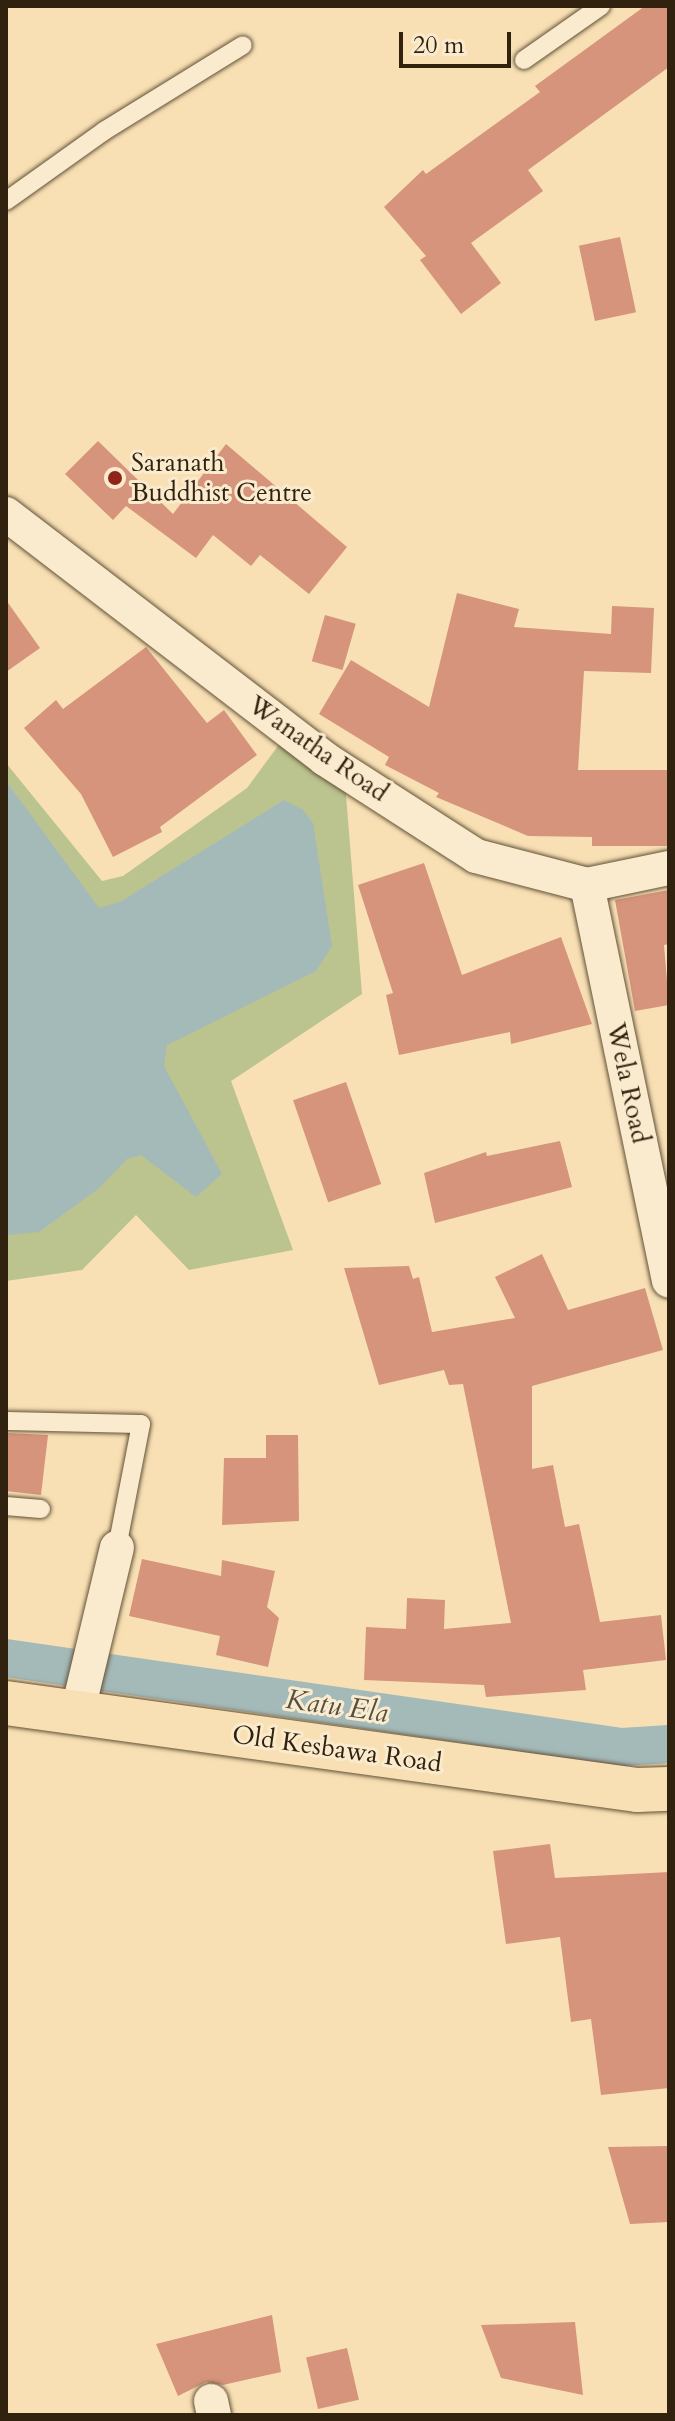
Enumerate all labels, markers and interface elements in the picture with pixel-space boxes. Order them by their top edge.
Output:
scale bar [403,16,515,66]
text: 20 m [413,29,464,62]
place label: Saranath Buddhist Centre [131,447,312,508]
marker: Saranath Buddhist Centre [106,469,124,487]
street label: Wanatha Road [242,689,394,809]
street label: Wela Road [600,1020,656,1146]
water label: Katu Ela [284,1682,390,1730]
street label: Old Kesbawa Road [230,1719,444,1779]

